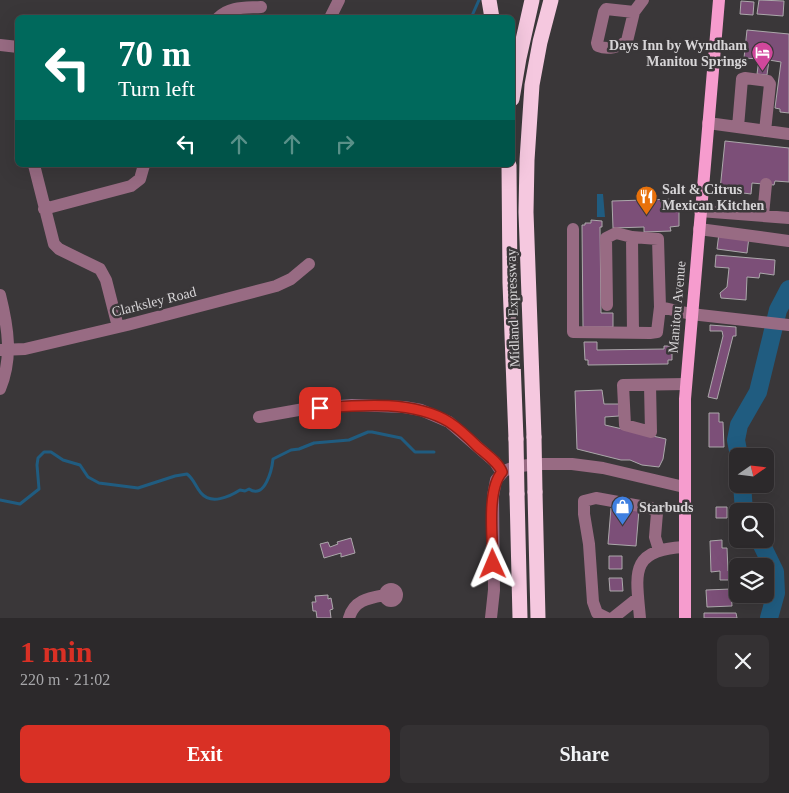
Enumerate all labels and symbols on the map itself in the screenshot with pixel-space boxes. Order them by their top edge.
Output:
place label: Days Inn by Wyndham Manitou Springs [609,38,748,69]
hotel icon: Days Inn by Wyndham Manitou Springs [751,41,775,72]
place label: Salt & Citrus Mexican Kitchen [662,182,764,213]
restaurant icon: Salt & Citrus Mexican Kitchen [634,185,658,216]
street label: Midland Expressway [503,248,523,368]
street label: Manitou Avenue [665,260,689,354]
street label: Clarksley Road [110,284,198,320]
pin [299,387,341,429]
north arrow [729,448,774,492]
shop icon: Starbuds [611,495,635,526]
place label: Starbuds [639,500,694,515]
position arrow [466,537,518,589]

